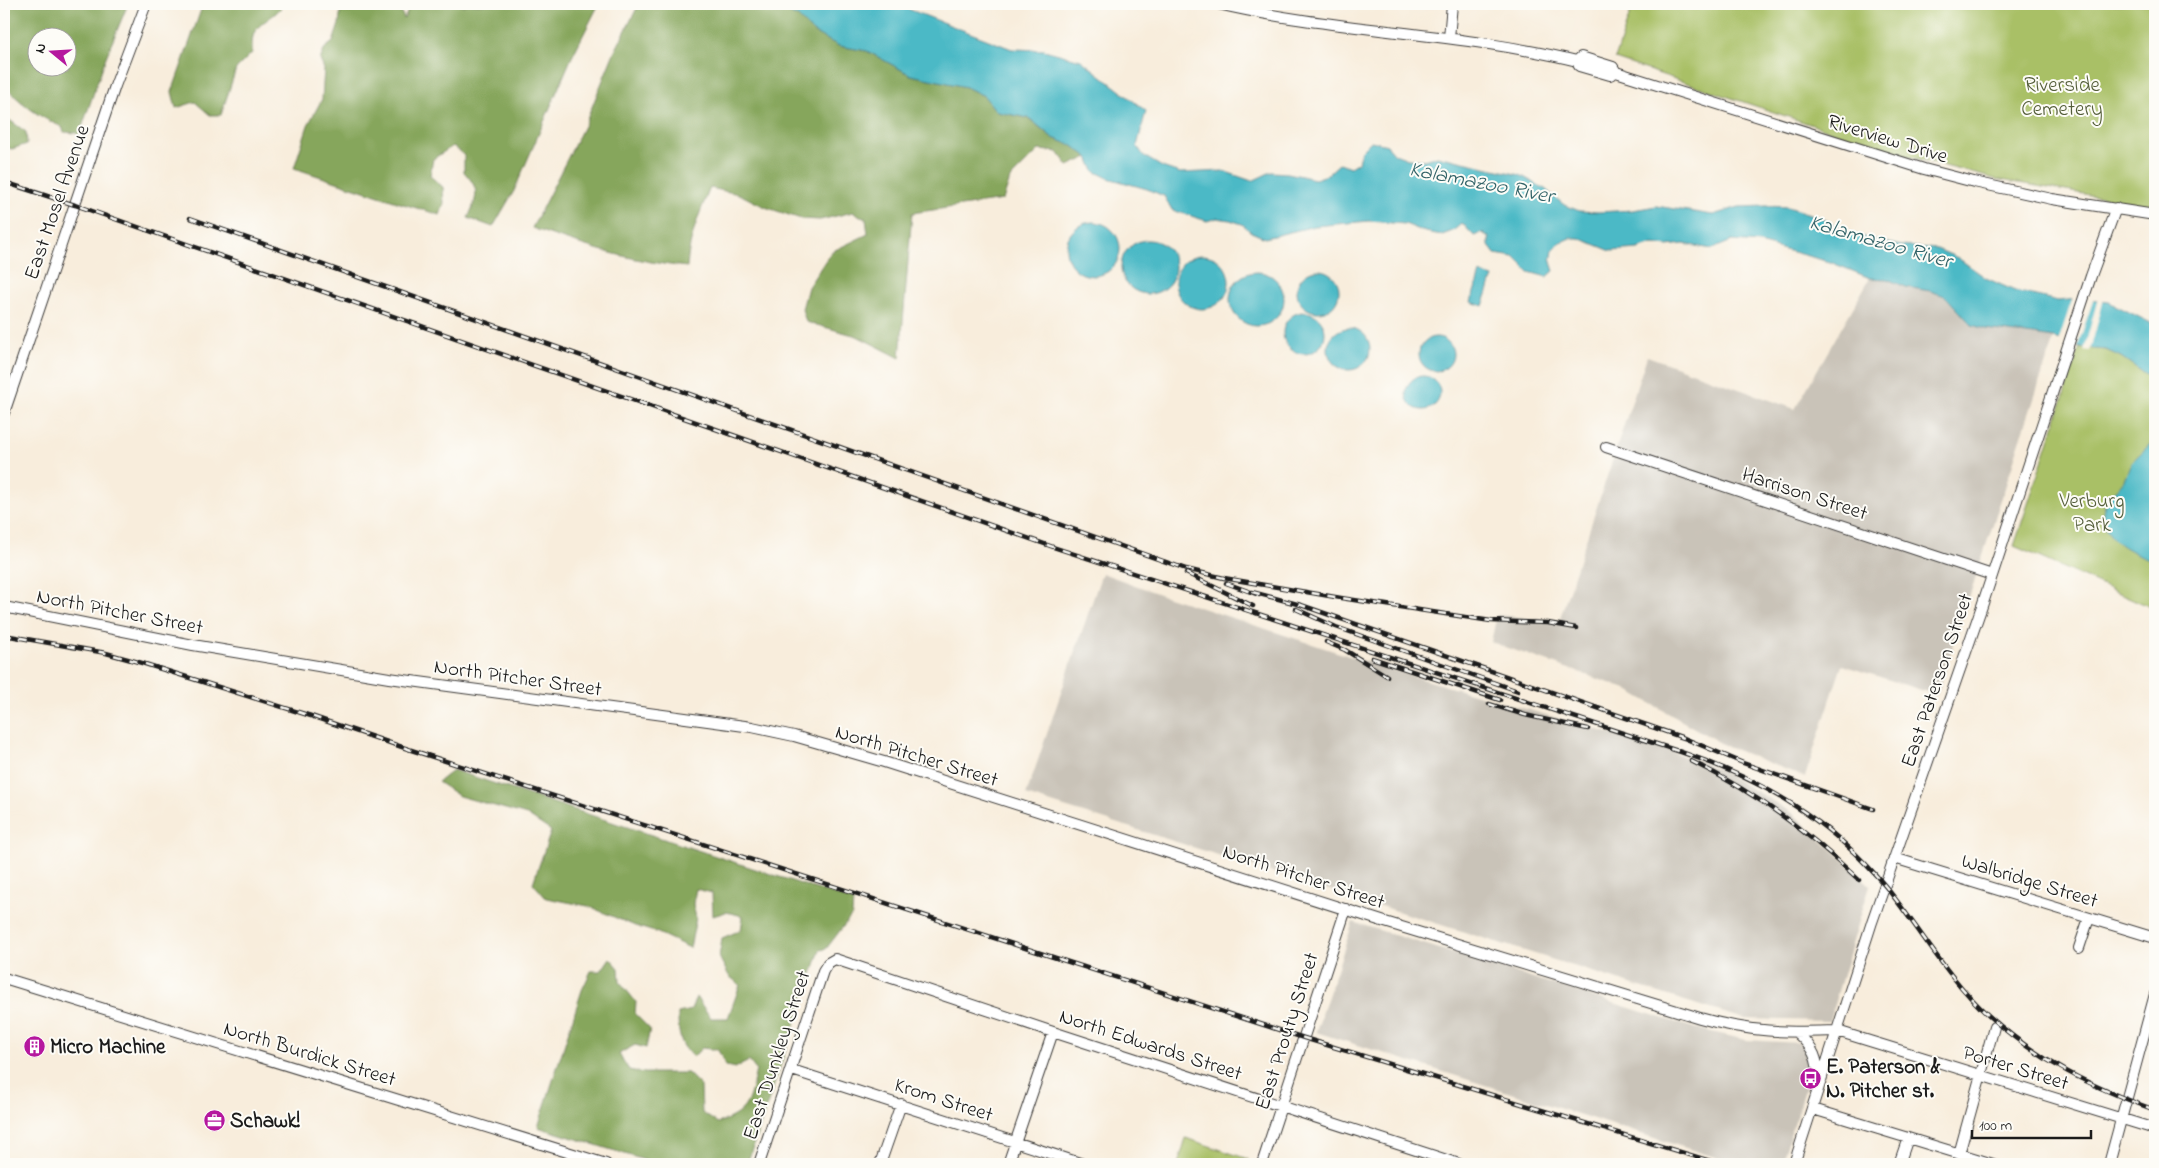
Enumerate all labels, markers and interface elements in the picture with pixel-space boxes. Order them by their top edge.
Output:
north arrow [28,28,78,78]
text: N [30,41,53,56]
park label: Riverside Cemetery [2021,71,2103,127]
street label: Riverview Drive [1824,107,1952,173]
street label: East Mosel Avenue [17,120,99,284]
water label: Kalamazoo River [1406,154,1560,214]
water label: Kalamazoo River [1805,207,1958,279]
street label: Harrison Street [1738,460,1871,529]
park label: Verburg Park [2059,487,2124,541]
street label: North Pitcher Street [34,582,205,644]
street label: East Paterson Street [1894,590,1982,772]
street label: North Pitcher Street [432,652,603,706]
street label: North Pitcher Street [831,718,1002,796]
street label: North Pitcher Street [1218,838,1388,918]
street label: Walbridge Street [1957,847,2101,919]
street label: East Prouty Street [1248,949,1329,1115]
street label: East Dunkley Street [736,967,821,1145]
street label: North Edwards Street [1055,1002,1246,1090]
street label: North Burdick Street [220,1014,399,1095]
place label: Micro Machine [50,1033,166,1063]
building icon: Micro Machine [22,1034,46,1058]
street label: Porter Street [1959,1039,2072,1099]
place label: E. Paterson & N. Pitcher st. [1826,1053,1941,1107]
bus stop icon: E. Paterson & N. Pitcher st. [1798,1066,1822,1090]
street label: Krom Street [890,1071,997,1131]
place label: Schawk! [230,1107,301,1137]
office icon: Schawk! [202,1108,226,1132]
scale bar [1972,1108,2090,1140]
text: 100 m [1979,1115,2012,1137]

